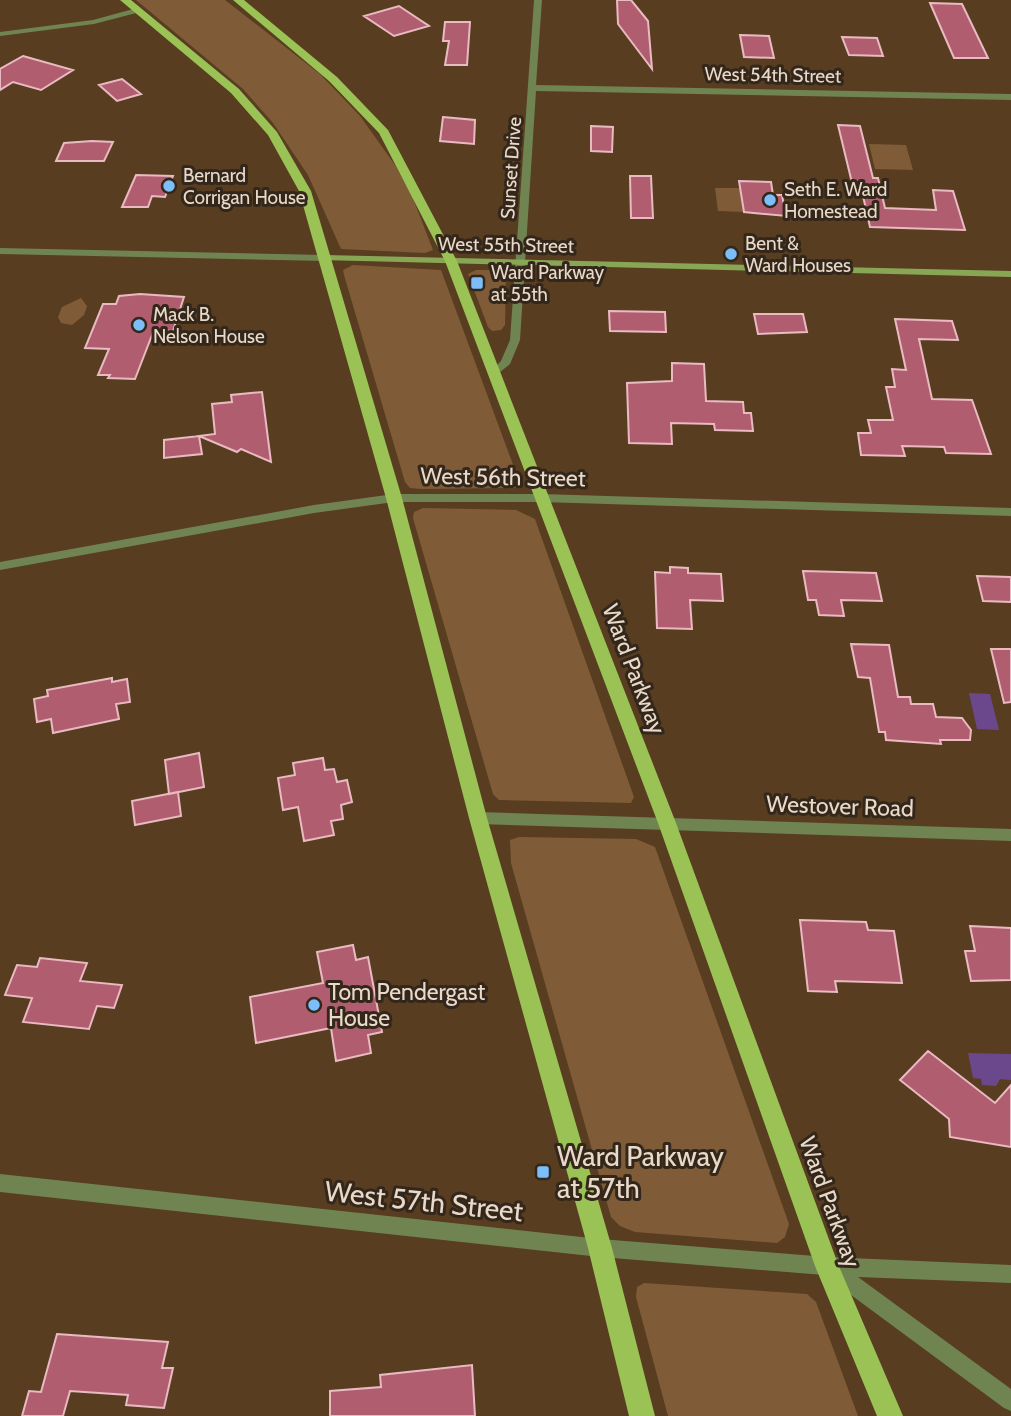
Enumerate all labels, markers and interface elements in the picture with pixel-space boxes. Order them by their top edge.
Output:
street label: West 54th Street [705,62,842,88]
street label: Sunset Drive [496,116,526,220]
place label: Bernard Corrigan House [183,164,306,209]
marker: Bernard Corrigan House [161,178,177,194]
place label: Seth E. Ward Homestead [784,178,887,223]
marker: Seth E. Ward Homestead [762,192,778,208]
street label: West 55th Street [438,232,575,258]
place label: Bent & Ward Houses [745,232,851,277]
marker: Bent & Ward Houses [723,246,739,262]
place label: Ward Parkway at 55th [491,261,605,306]
marker: Ward Parkway at 55th [469,275,485,291]
place label: Mack B. Nelson House [153,303,265,348]
marker: Mack B. Nelson House [131,317,147,333]
street label: West 56th Street [420,462,586,492]
street label: Ward Parkway [596,600,672,738]
street label: Westover Road [766,789,914,823]
place label: Tom Pendergast House [328,978,486,1032]
marker: Tom Pendergast House [306,997,322,1013]
street label: Ward Parkway [793,1133,867,1272]
place label: Ward Parkway at 57th [557,1139,724,1205]
marker: Ward Parkway at 57th [535,1164,551,1180]
street label: West 57th Street [323,1174,525,1228]

